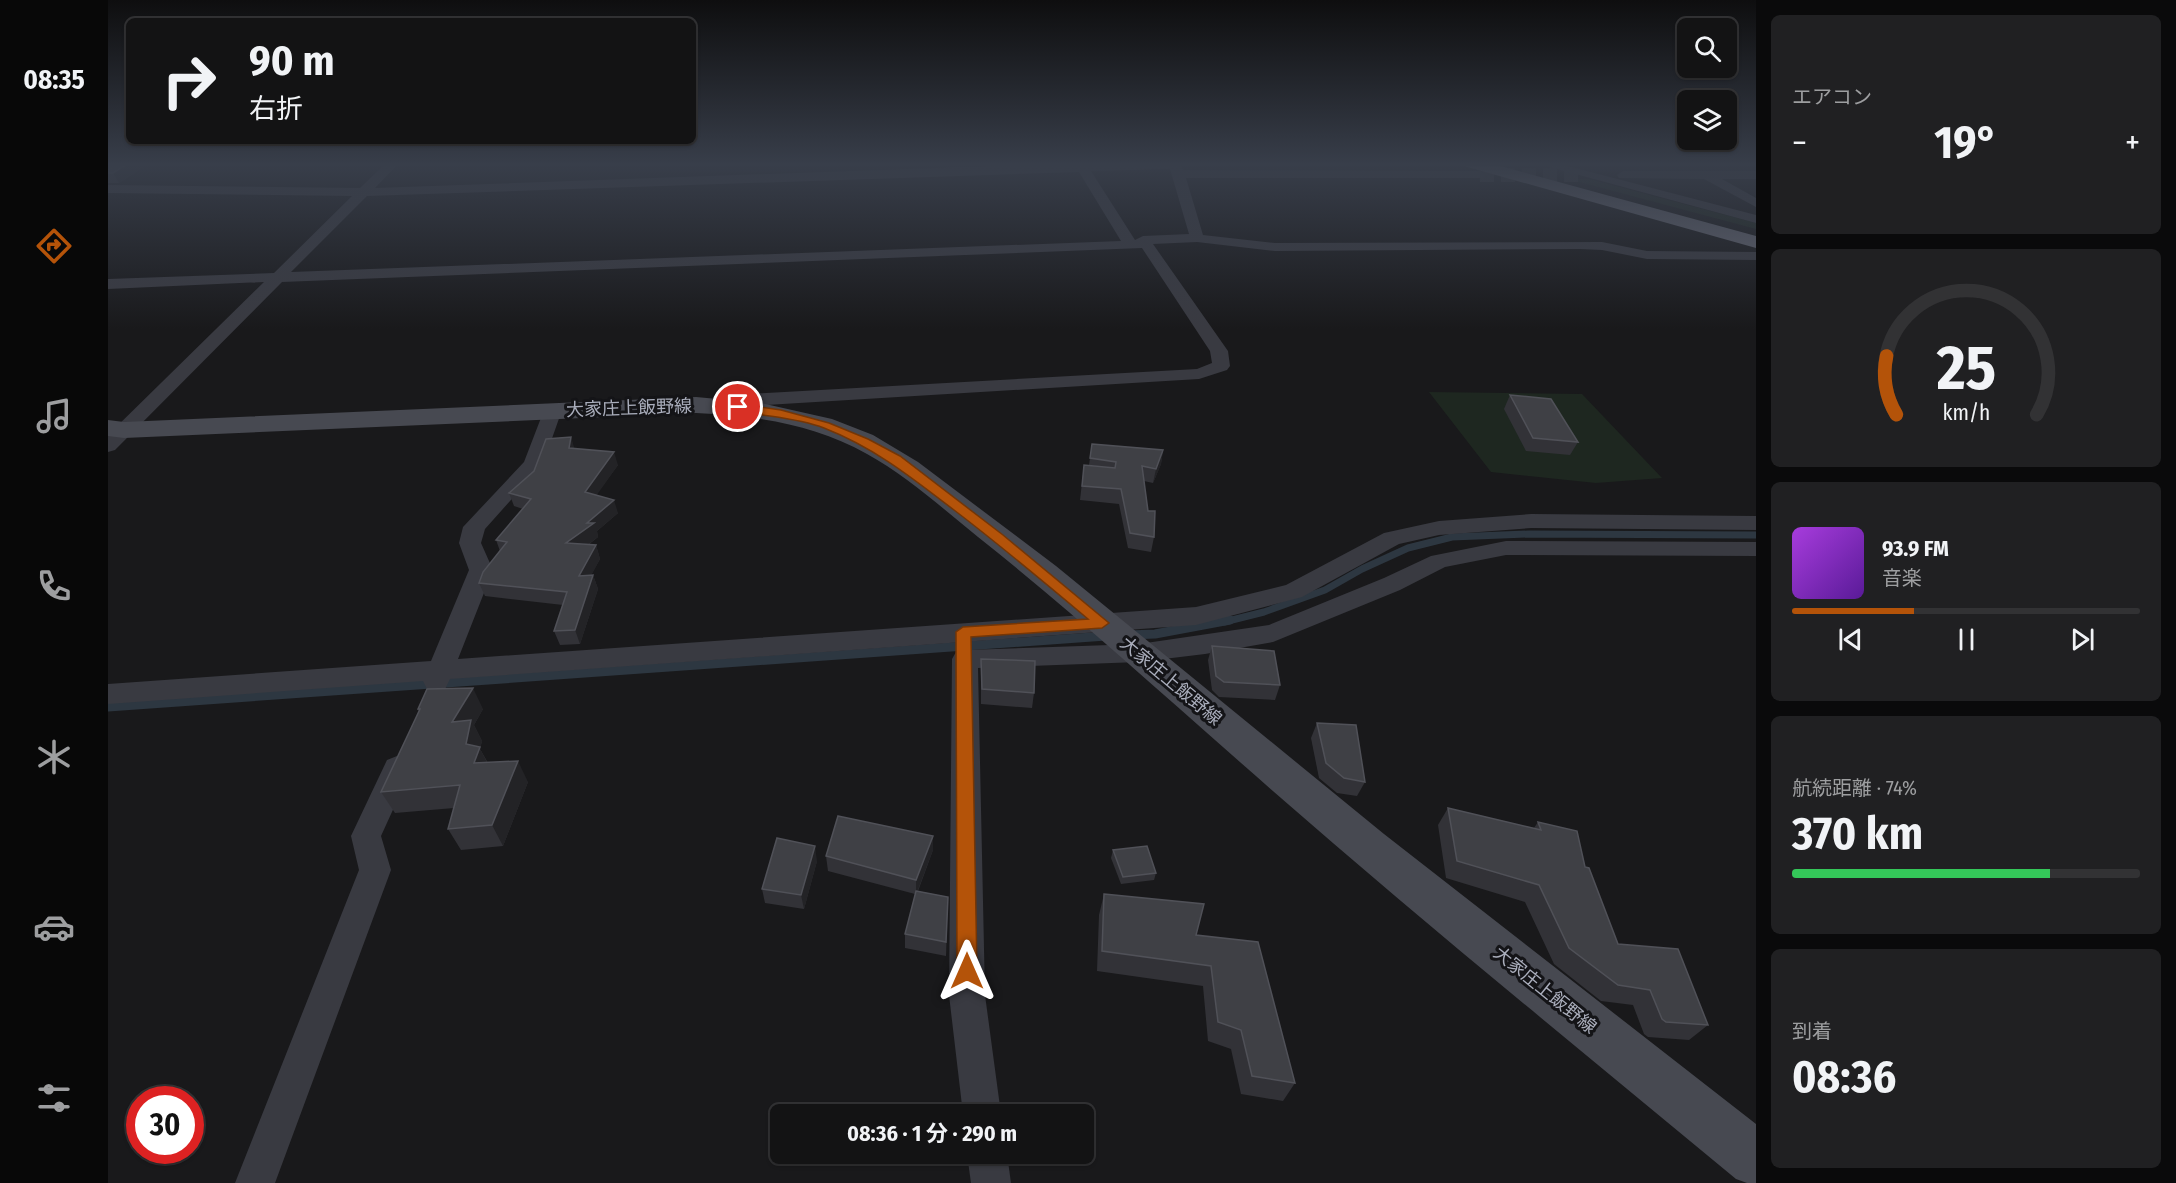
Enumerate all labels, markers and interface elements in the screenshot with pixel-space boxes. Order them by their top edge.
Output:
map controls [1677,18,1737,150]
button: search [1677,18,1737,78]
text: 90 m [249,36,334,86]
icon: right [150,42,228,120]
text: 08:35 [23,64,85,96]
text: エアコン [1792,85,1872,109]
button: layers [1677,90,1737,150]
text: 右折 [249,93,303,125]
text: 19° [1934,116,1998,170]
text: − [1792,123,1807,163]
text: + [2125,123,2140,163]
icon: directions [33,225,75,267]
text: 25 [1935,331,1996,406]
pin [712,381,763,432]
icon: arrive [721,390,754,423]
icon: music [33,395,75,437]
street label: 大家庄上飯野線 [566,395,692,421]
text: km/h [1942,400,1990,426]
text: 93.9 FM [1882,535,1949,562]
icon: phone [33,565,75,607]
text: 音楽 [1882,566,1922,590]
icon: previous [1834,623,1867,656]
icon: pause [1950,623,1983,656]
icon: next [2066,623,2099,656]
street label: 大家庄上飯野線 [1116,632,1226,730]
icon: climate [33,736,75,778]
text: 航続距離 · 74% [1792,776,1917,800]
text: 370 km [1792,807,1923,861]
icon: car [33,906,75,948]
position arrow [935,939,999,1003]
street label: 大家庄上飯野線 [1489,942,1601,1038]
text: 到着 [1792,1019,1832,1043]
text: 08:36 [1792,1050,1896,1104]
icon: filters [33,1077,75,1119]
speed limit sign: 30 [126,1086,204,1164]
text: 08:36 · 1 分 · 290 m [847,1120,1017,1147]

